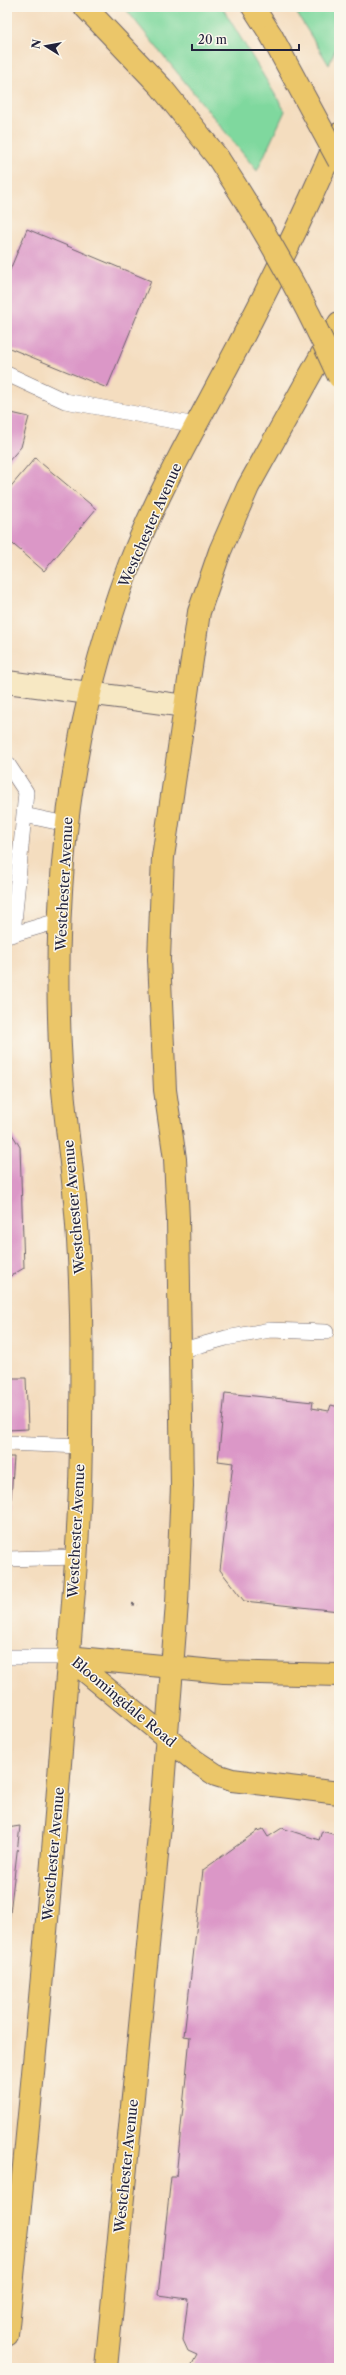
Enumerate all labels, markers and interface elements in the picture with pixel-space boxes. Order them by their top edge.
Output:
north arrow [26,26,66,66]
scale bar [192,26,299,52]
text: 20 m [198,32,227,47]
text: N [28,38,44,50]
street label: Westchester Avenue [114,460,186,591]
street label: Westchester Avenue [51,816,77,953]
street label: Westchester Avenue [59,1139,89,1276]
street label: Westchester Avenue [63,1463,89,1600]
street label: Bloomingdale Road [68,1653,180,1751]
street label: Westchester Avenue [38,1786,68,1923]
street label: Westchester Avenue [110,2098,142,2235]

